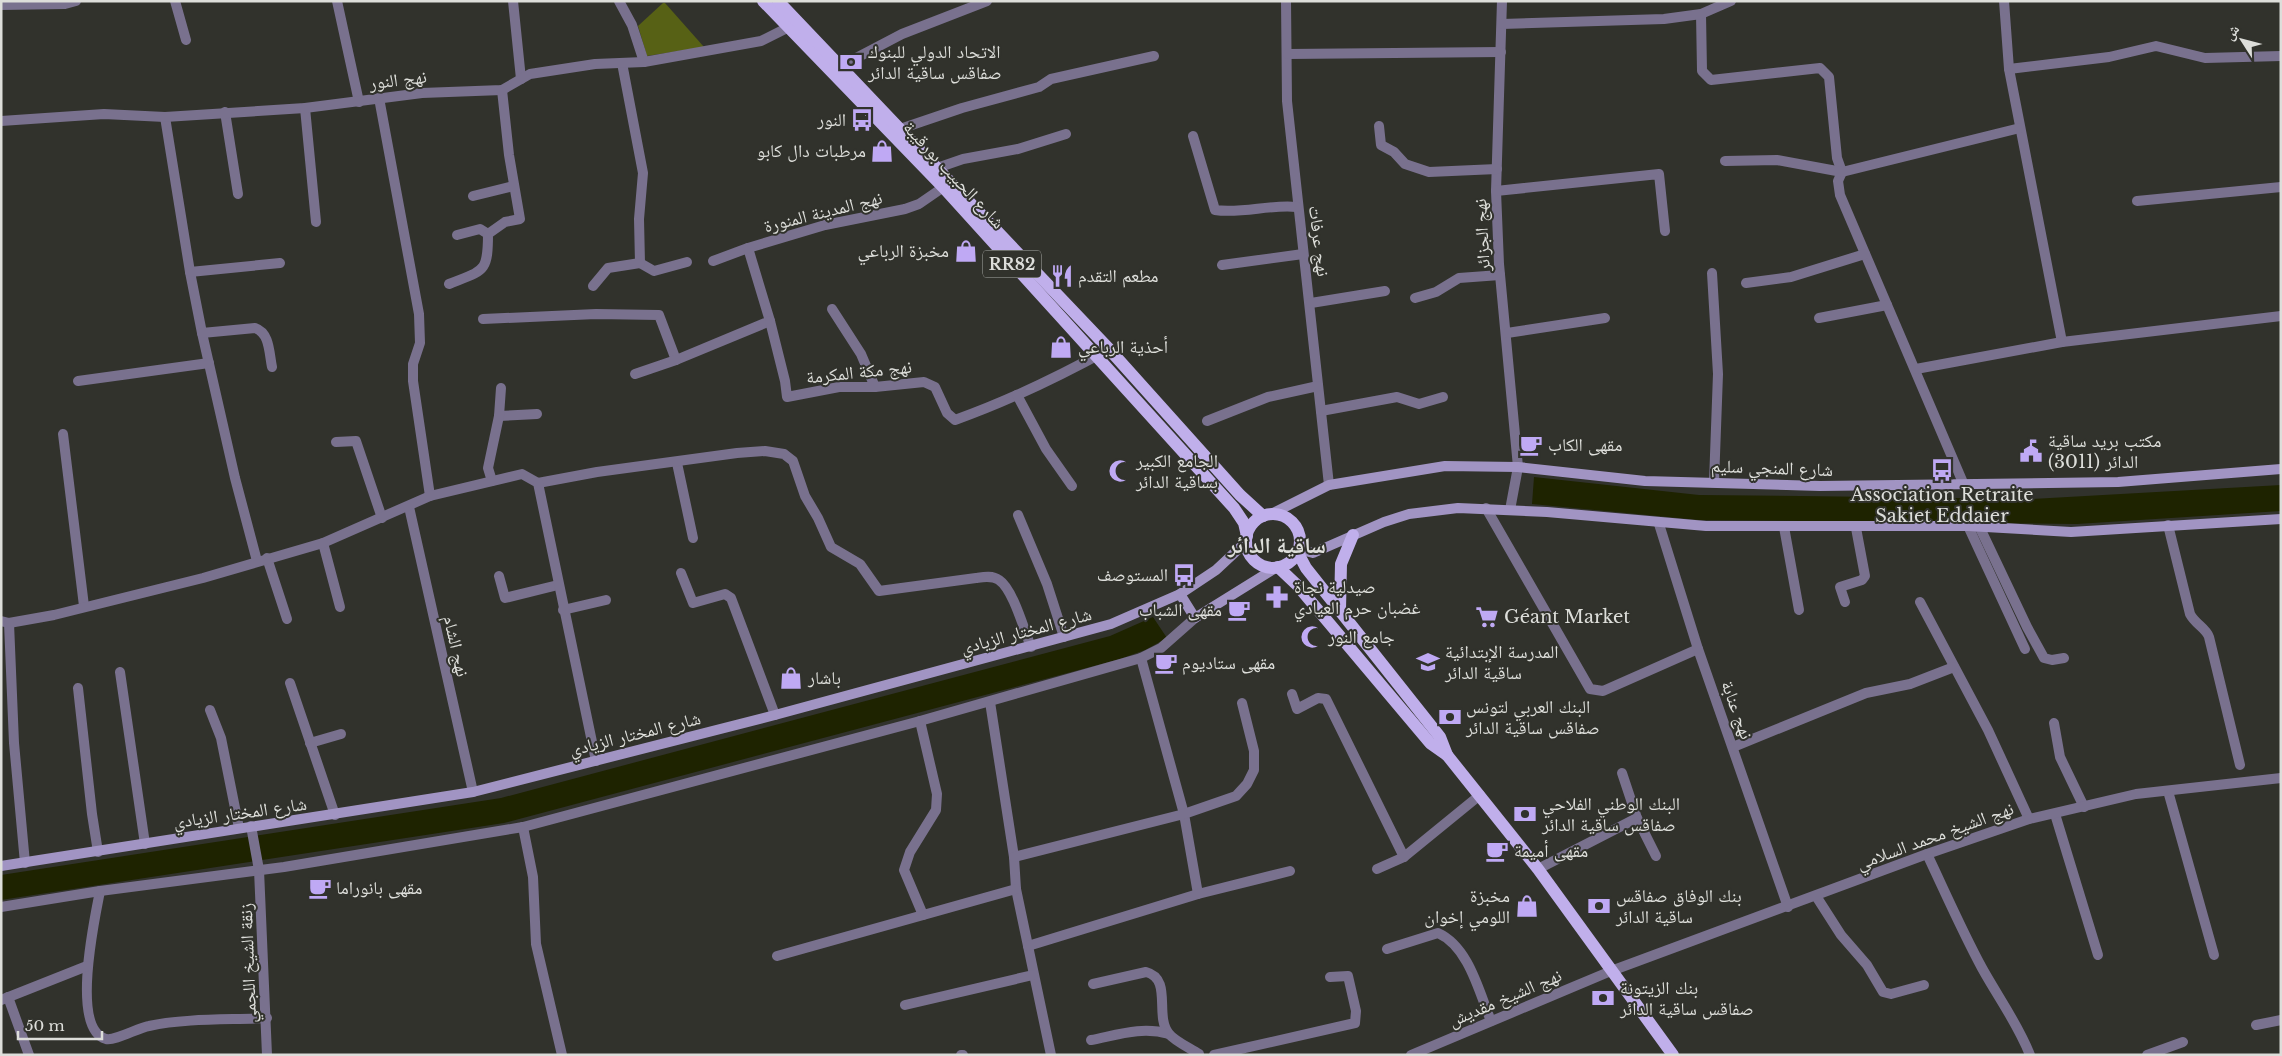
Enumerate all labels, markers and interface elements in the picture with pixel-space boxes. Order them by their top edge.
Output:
north arrow [2217,15,2267,65]
text: ش [2220,21,2243,44]
place label: الاتحاد الدولي للبنوك صفاقس ساقية الدائر [867,41,1002,84]
bank icon: الاتحاد الدولي للبنوك صفاقس ساقية الدائر [838,49,864,75]
street label: نهج النور [367,66,428,96]
bus stop icon: النور [849,107,875,133]
place label: النور [816,109,846,131]
street label: شارع الحبيب بورقيبة [899,117,1009,233]
shop icon: مرطبات دال كابو [869,138,895,164]
place label: مرطبات دال كابو [757,140,866,162]
street label: نهج المدينة المنورة [762,187,885,238]
street label: نهج الجزائر [1469,198,1496,273]
street label: نهج عرفات [1303,204,1334,278]
shop icon: مخبزة الرباعي [953,238,979,264]
place label: مخبزة الرباعي [857,240,949,266]
road number: RR82 [983,250,1041,278]
restaurant icon: مطعم التقدم [1049,263,1075,289]
place label: مطعم التقدم [1078,265,1159,288]
shop icon: أحذية الرباعي [1048,334,1074,360]
place label: أحذية الرباعي [1078,336,1168,362]
street label: نهج مكة المكرمة [805,356,913,389]
place label: مكتب بريد ساقية الدائر (3011) [2048,430,2162,473]
cafe icon: مقهى الكاب [1518,432,1544,458]
place label: مقهى الكاب [1548,434,1622,456]
public building icon: مكتب بريد ساقية الدائر (3011) [2018,438,2044,464]
place label: الجامع الكبير بساقية الدائر [1135,450,1218,493]
street label: شارع المنجي سليم [1711,455,1833,485]
bus stop icon: Association Retraite Sakiet Eddaier [1929,457,1955,483]
mosque icon: الجامع الكبير بساقية الدائر [1107,458,1133,484]
place label: Association Retraite Sakiet Eddaier [1849,484,2034,527]
district label: ساقية الدائر [1227,532,1326,559]
bus stop icon: المستوصف [1171,562,1197,588]
place label: المستوصف [1097,564,1168,586]
place label: صيدلية نجاة غضبان حرم العيادي [1294,576,1420,623]
pharmacy icon: صيدلية نجاة غضبان حرم العيادي [1264,584,1290,610]
cafe icon: مقهى الشباب [1226,597,1252,623]
place label: مقهى الشباب [1139,599,1222,621]
street label: شارع المختار الزيادي [958,603,1095,663]
supermarket icon: Géant Market [1474,604,1500,630]
place label: Géant Market [1504,606,1630,628]
street label: نهج الشام [437,613,474,679]
mosque icon: جامع النور [1299,624,1325,650]
place label: جامع النور [1327,626,1395,649]
place label: المدرسة الإبتدائية ساقية الدائر [1444,641,1559,684]
school or university icon: المدرسة الإبتدائية ساقية الدائر [1415,649,1441,675]
cafe icon: مقهى ستاديوم [1153,650,1179,676]
place label: مقهى ستاديوم [1182,652,1275,675]
shop icon: باشار [778,665,804,691]
place label: باشار [807,667,841,689]
street label: نهج عنابة [1715,678,1758,743]
place label: البنك العربي لتونس صفاقس ساقية الدائر [1465,696,1600,739]
bank icon: البنك العربي لتونس صفاقس ساقية الدائر [1437,704,1463,730]
street label: شارع المختار الزيادي [567,707,704,764]
street label: شارع المختار الزيادي [172,793,309,837]
place label: البنك الوطني الفلاحي صفاقس ساقية الدائر [1541,793,1680,836]
street label: نهج الشيخ محمد السلامي [1853,797,2018,878]
bank icon: البنك الوطني الفلاحي صفاقس ساقية الدائر [1512,801,1538,827]
cafe icon: مقهى أميمة [1484,838,1510,864]
place label: مقهى أميمة [1514,840,1588,862]
cafe icon: مقهى بانوراما [307,875,333,901]
place label: مقهى بانوراما [336,877,422,899]
place label: مخبزة اللومي إخوان [1424,885,1510,932]
place label: بنك الوفاق صفاقس ساقية الدائر [1615,885,1742,928]
shop icon: مخبزة اللومي إخوان [1514,893,1540,919]
bank icon: بنك الوفاق صفاقس ساقية الدائر [1586,893,1612,919]
street label: زنقة الشيخ اللجمي [235,902,265,1023]
street label: نهج الشيخ مقديش [1445,964,1565,1033]
place label: بنك الزيتونة صفاقس ساقية الدائر [1619,977,1754,1020]
bank icon: بنك الزيتونة صفاقس ساقية الدائر [1590,985,1616,1011]
scale bar [18,1008,101,1040]
text: 50 m [25,1016,65,1035]

